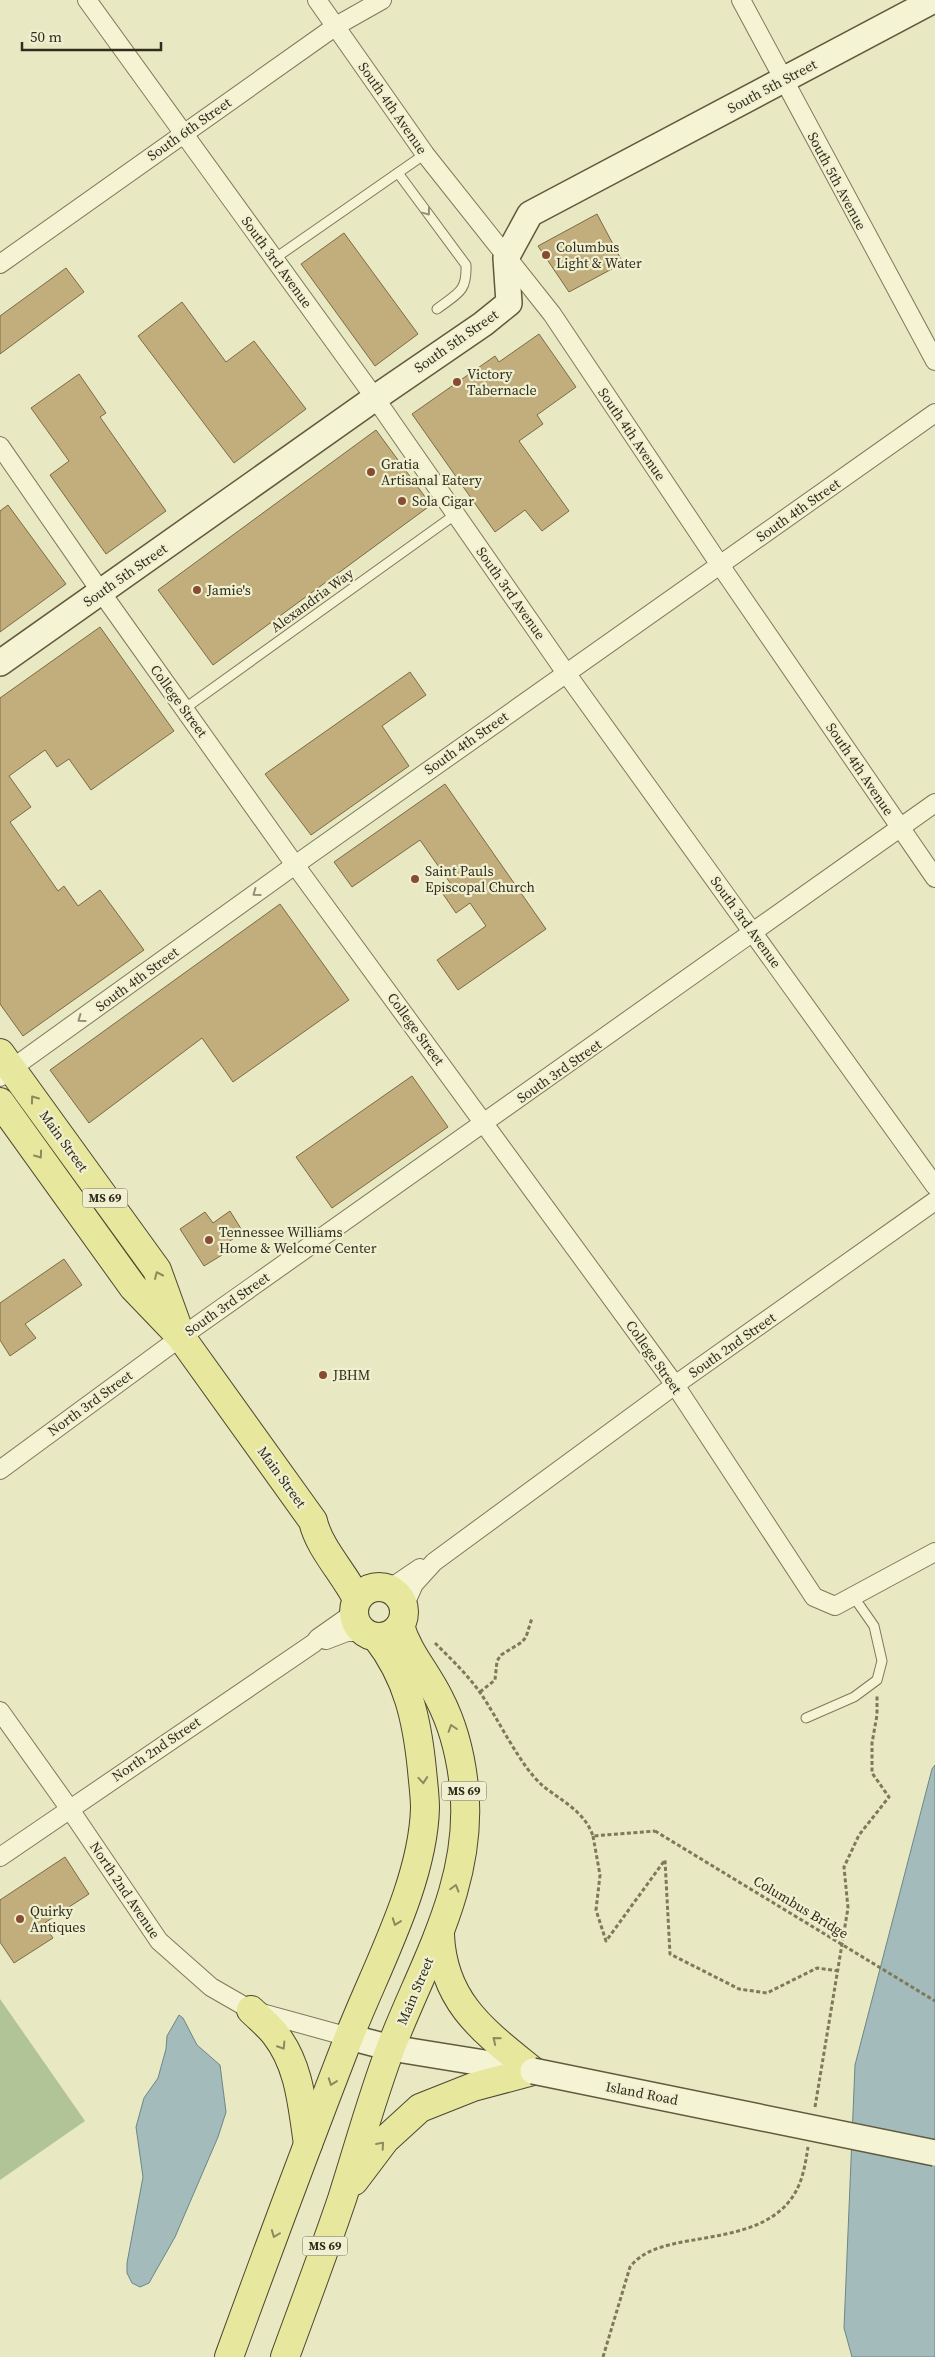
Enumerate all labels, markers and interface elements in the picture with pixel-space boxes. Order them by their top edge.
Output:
scale bar [22,20,161,52]
text: 50 m [30,26,62,47]
street label: South 5th Street [724,54,821,118]
street label: South 4th Avenue [354,58,432,158]
street label: South 6th Street [143,92,235,165]
street label: South 5th Avenue [803,128,871,234]
one-way arrow [422,206,430,215]
street label: South 3rd Avenue [237,212,317,312]
place label: Columbus Light & Water [556,237,642,273]
marker: Columbus Light & Water [540,249,552,261]
street label: South 5th Street [410,304,502,377]
place label: Victory Tabernacle [467,364,537,400]
marker: Victory Tabernacle [451,376,463,388]
street label: South 4th Avenue [593,384,671,484]
place label: Gratia Artisanal Eatery [381,454,483,490]
marker: Gratia Artisanal Eatery [365,466,377,478]
street label: South 4th Street [752,473,844,546]
place label: Sola Cigar [412,491,474,511]
marker: Sola Cigar [396,495,408,507]
street label: South 5th Street [79,538,171,611]
street label: South 3rd Avenue [472,543,550,643]
street label: Alexandria Way [266,563,358,637]
place label: Jamie's [206,580,251,600]
marker: Jamie's [191,584,203,596]
street label: College Street [146,661,212,742]
street label: South 4th Street [420,706,512,779]
street label: South 4th Avenue [821,719,899,819]
place label: Saint Pauls Episcopal Church [425,861,535,897]
street label: South 3rd Avenue [706,872,786,972]
marker: Saint Pauls Episcopal Church [409,873,421,885]
one-way arrow [252,887,262,896]
street label: South 4th Street [91,942,183,1016]
street label: College Street [383,989,449,1070]
one-way arrow [77,1013,87,1022]
street label: South 3rd Street [513,1034,606,1108]
one-way arrow [31,1095,40,1105]
street label: Main Street [35,1106,93,1176]
one-way arrow [33,1149,42,1159]
road number: MS 69 [82,1188,128,1208]
place label: Tennessee Williams Home & Welcome Center [219,1222,377,1258]
marker: Tennessee Williams Home & Welcome Center [203,1234,215,1246]
street label: South 3rd Street [181,1267,274,1341]
one-way arrow [153,1271,164,1280]
street label: South 2nd Street [684,1307,780,1382]
street label: College Street [621,1316,687,1398]
street label: North 3rd Street [44,1365,137,1441]
place label: JBHM [332,1365,370,1385]
marker: JBHM [317,1369,329,1381]
street label: Main Street [253,1442,311,1512]
street label: North 2nd Street [108,1712,205,1786]
one-way arrow [447,1724,457,1732]
one-way arrow [417,1776,428,1784]
road number: MS 69 [442,1782,486,1800]
street label: North 2nd Avenue [85,1838,165,1942]
street label: Columbus Bridge [750,1871,852,1943]
one-way arrow [449,1883,460,1892]
place label: Quirky Antiques [30,1901,85,1937]
marker: Quirky Antiques [14,1913,26,1925]
one-way arrow [392,1917,402,1926]
street label: Main Street [392,1954,438,2028]
one-way arrow [492,2037,501,2046]
one-way arrow [276,2041,286,2050]
street label: Island Road [604,2076,680,2110]
one-way arrow [328,2077,338,2086]
one-way arrow [375,2142,384,2151]
one-way arrow [271,2229,281,2238]
road number: MS 69 [302,2236,348,2256]

